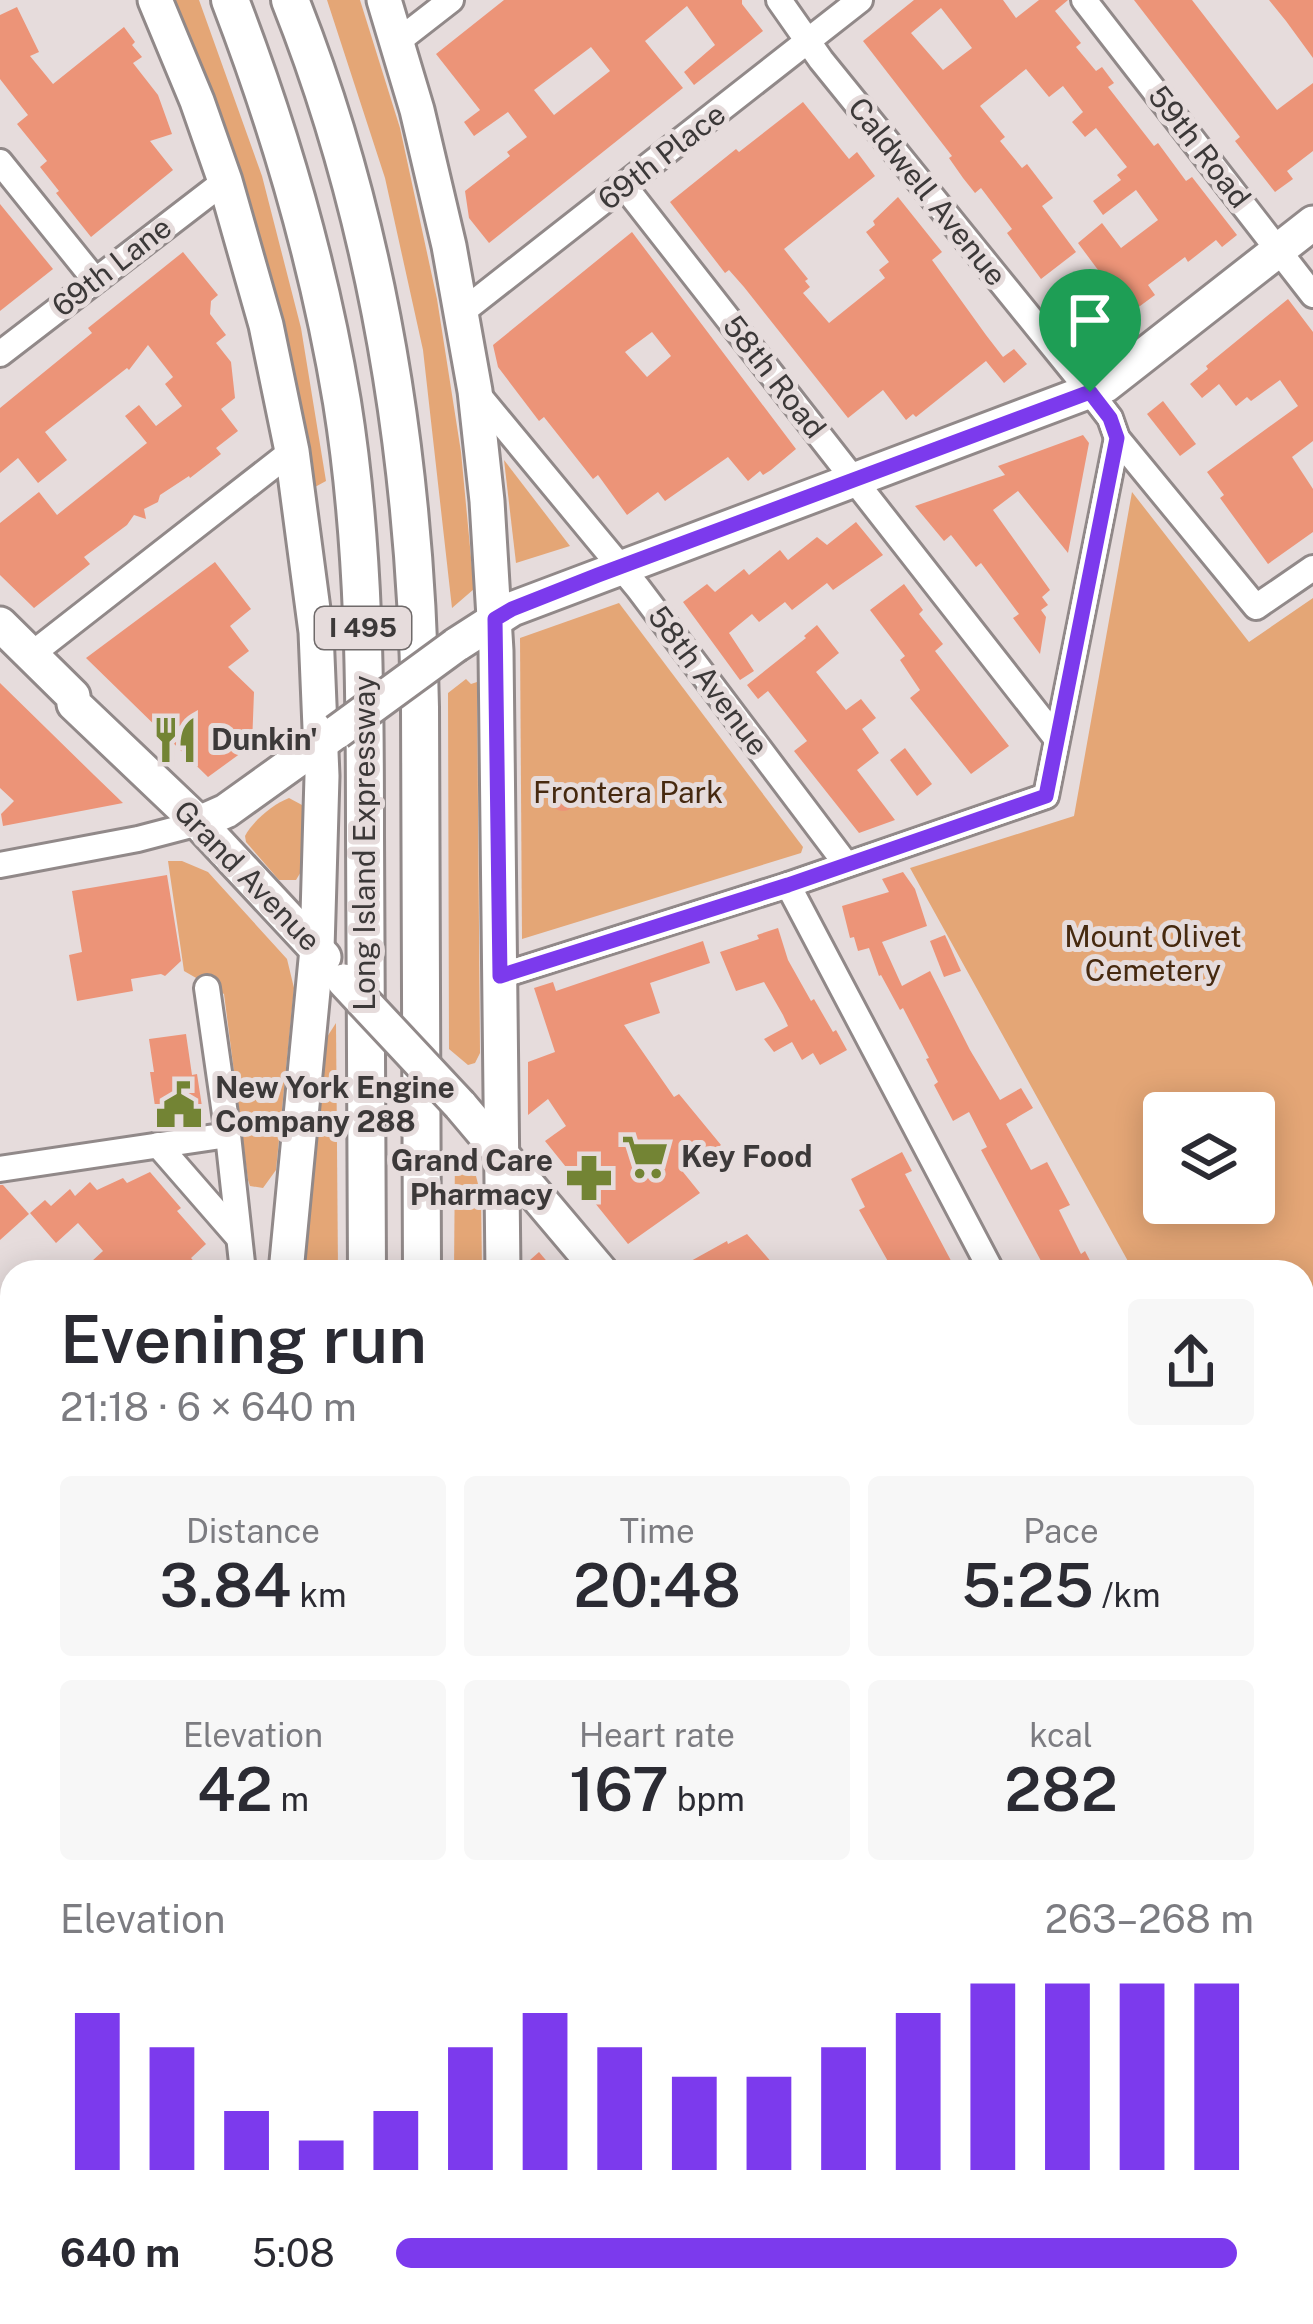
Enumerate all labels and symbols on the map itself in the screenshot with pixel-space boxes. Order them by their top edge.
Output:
street label: 59th Road [1141,78,1259,215]
street label: Caldwell Avenue [841,90,1015,293]
street label: 69th Place [591,95,732,217]
street label: 69th Lane [45,209,178,324]
pin [1039,269,1141,392]
street label: 58th Road [716,308,834,445]
street label: 58th Avenue [641,599,777,762]
road number: I 495 [315,607,411,649]
street label: Long Island Expressway [346,675,382,1011]
restaurant icon: Dunkin' [150,715,200,765]
place label: Dunkin' [211,721,318,757]
park label: Frontera Park [533,774,723,810]
street label: Grand Avenue [167,793,329,958]
park label: Mount Olivet Cemetery [1064,918,1242,988]
place label: New York Engine Company 288 [215,1069,455,1139]
public building icon: New York Engine Company 288 [154,1080,204,1130]
supermarket icon: Key Food [620,1132,670,1182]
place label: Key Food [681,1138,812,1174]
place label: Grand Care Pharmacy [391,1142,553,1212]
pharmacy icon: Grand Care Pharmacy [564,1153,614,1203]

